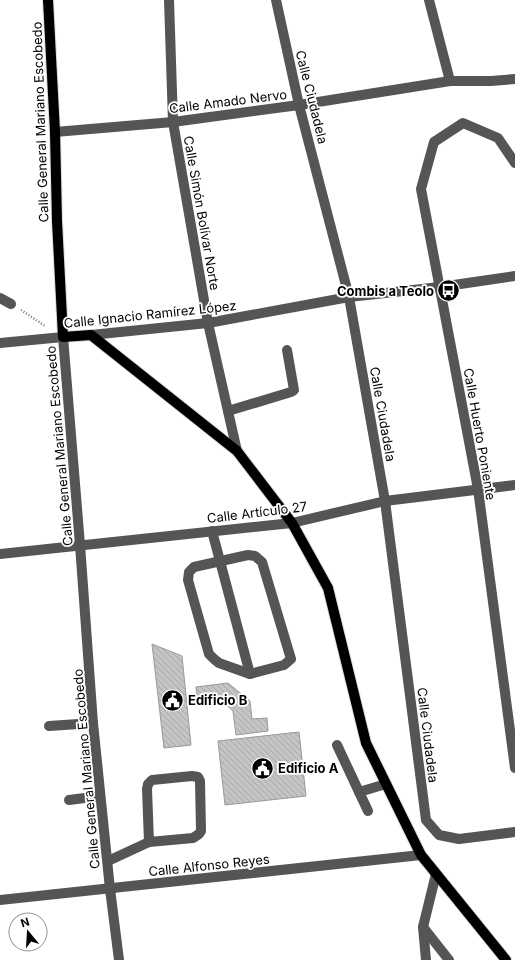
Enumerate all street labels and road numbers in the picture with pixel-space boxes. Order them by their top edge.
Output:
street label: Calle General Mariano Escobedo [28,21,51,223]
street label: Calle Ciudadela [293,49,331,145]
street label: Calle Amado Nervo [168,86,288,116]
street label: Calle Simón Bolívar Norte [181,135,223,291]
street label: Calle Ignacio Ramírez López [63,297,237,331]
street label: Calle General Mariano Escobedo [42,345,76,547]
street label: Calle Ciudadela [367,365,399,463]
street label: Calle Huerto Poniente [461,367,499,501]
street label: Calle Artículo 27 [206,498,308,526]
street label: Calle General Mariano Escobedo [69,668,103,870]
street label: Calle Ciudadela [414,686,442,784]
street label: Calle Alfonso Reyes [148,851,270,879]

